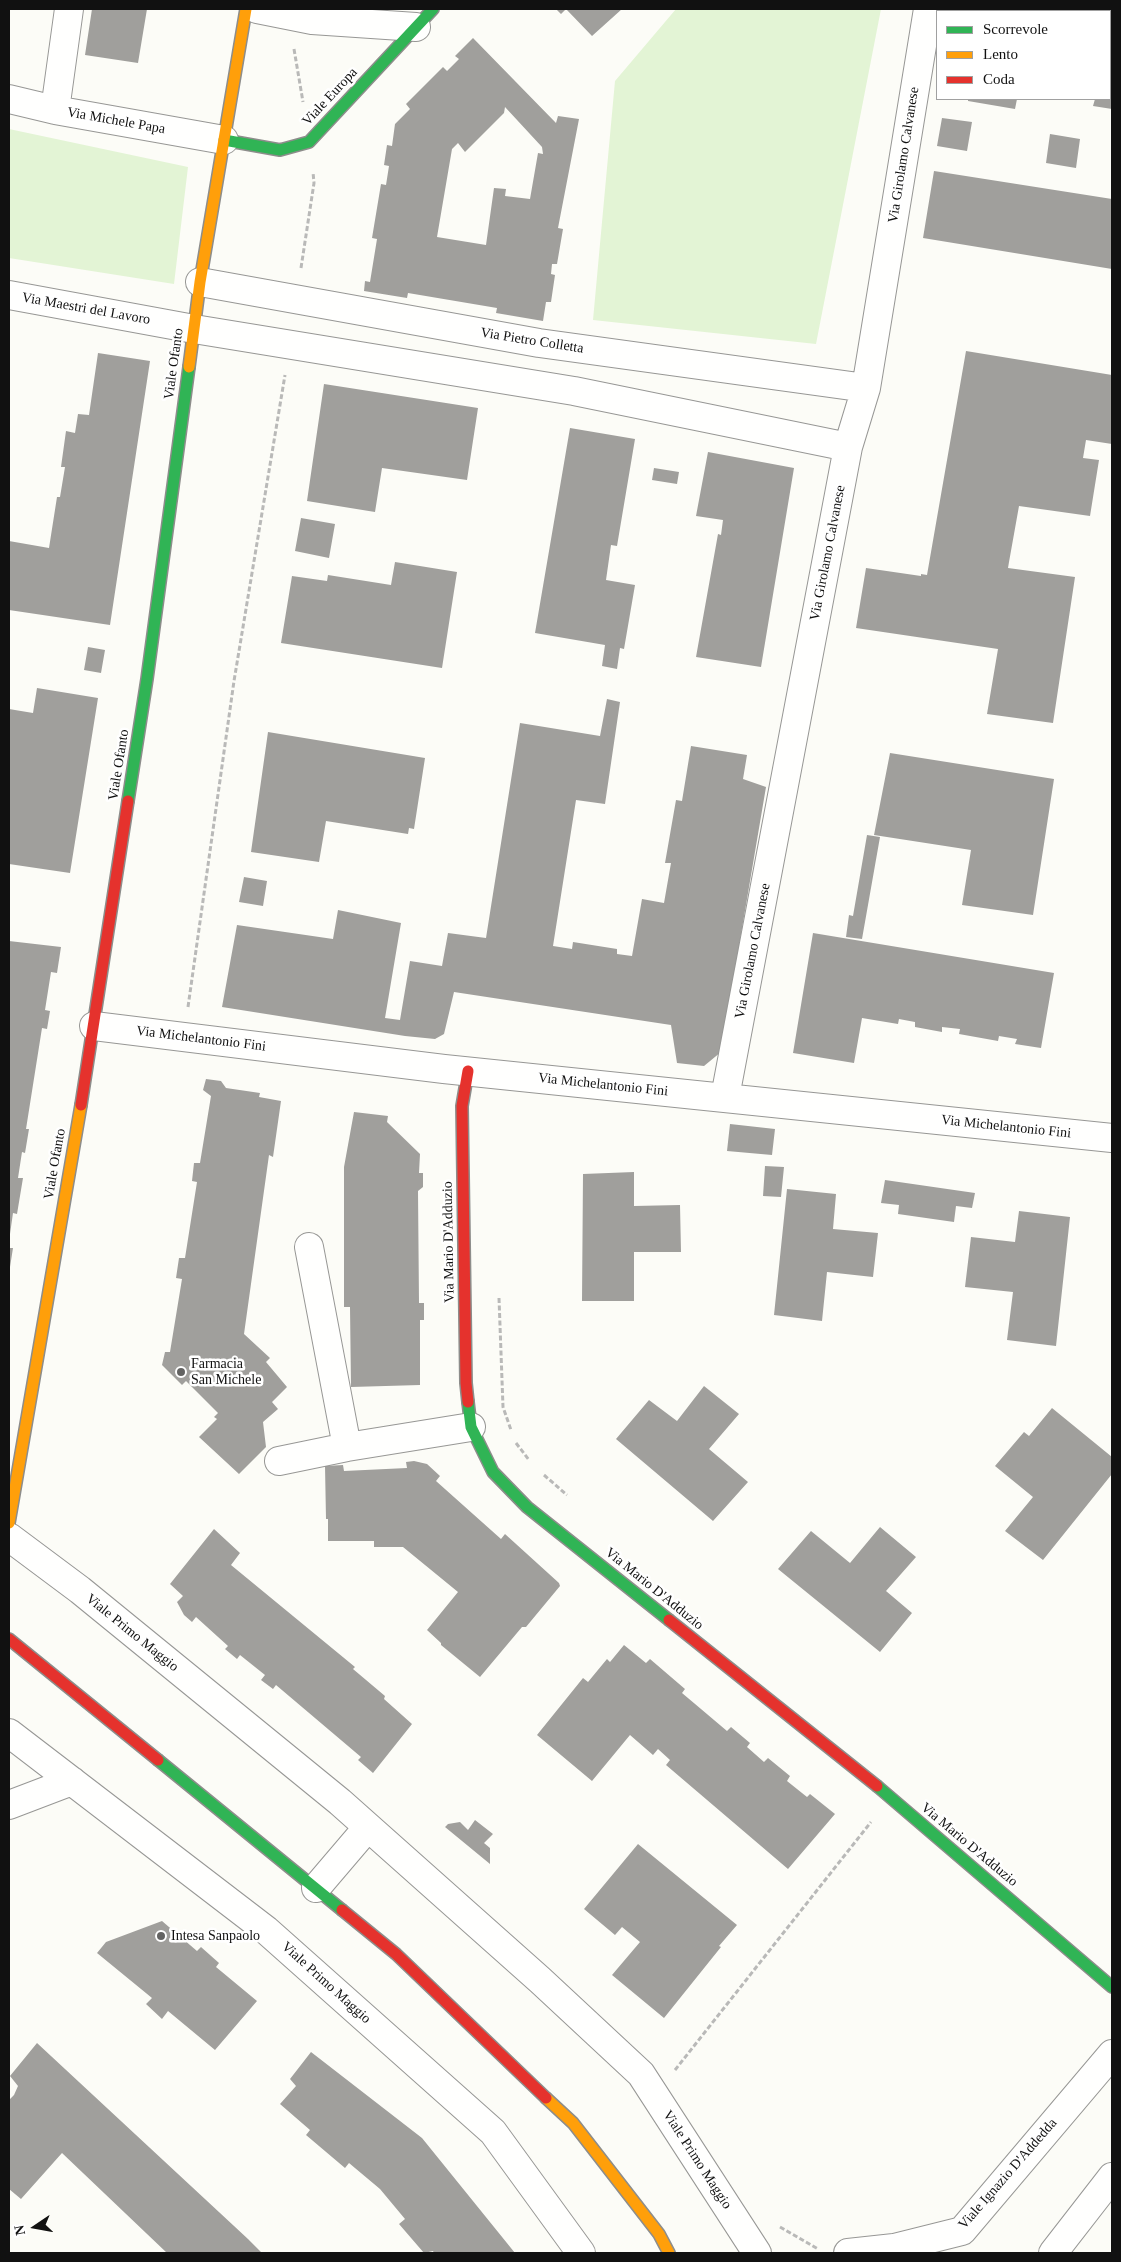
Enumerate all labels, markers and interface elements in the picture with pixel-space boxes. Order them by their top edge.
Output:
legend [936,10,1111,100]
text: Scorrevole [983,21,1048,37]
text: Lento [983,46,1018,62]
street label: Viale Europa [299,64,361,130]
text: Coda [983,71,1015,87]
street label: Via Girolamo Calvanese [885,86,923,224]
street label: Via Michele Papa [66,104,166,138]
street label: Via Maestri del Lavoro [20,289,152,329]
street label: Via Pietro Colletta [479,325,585,357]
street label: Viale Ofanto [161,327,187,401]
street label: Via Girolamo Calvanese [807,484,849,622]
street label: Viale Ofanto [105,728,133,802]
street label: Via Girolamo Calvanese [732,882,774,1020]
street label: Via Michelantonio Fini [135,1023,267,1055]
street label: Via Michelantonio Fini [537,1070,669,1100]
street label: Via Michelantonio Fini [940,1112,1072,1142]
street label: Viale Ofanto [40,1127,70,1201]
street label: Via Mario D'Adduzio [440,1181,458,1303]
place label: Farmacia San Michele [191,1356,261,1388]
marker: Farmacia San Michele [175,1366,187,1378]
street label: Via Mario D'Adduzio [602,1544,706,1634]
street label: Viale Primo Maggio [82,1591,182,1675]
street label: Via Mario D'Adduzio [917,1800,1021,1890]
place label: Intesa Sanpaolo [171,1928,260,1944]
marker: Intesa Sanpaolo [155,1930,167,1942]
street label: Viale Primo Maggio [278,1939,374,2027]
street label: Viale Primo Maggio [659,2108,735,2212]
street label: Viale Ignazio D'Addedda [955,2115,1061,2233]
north arrow [10,2202,60,2252]
text: N [11,2224,28,2237]

